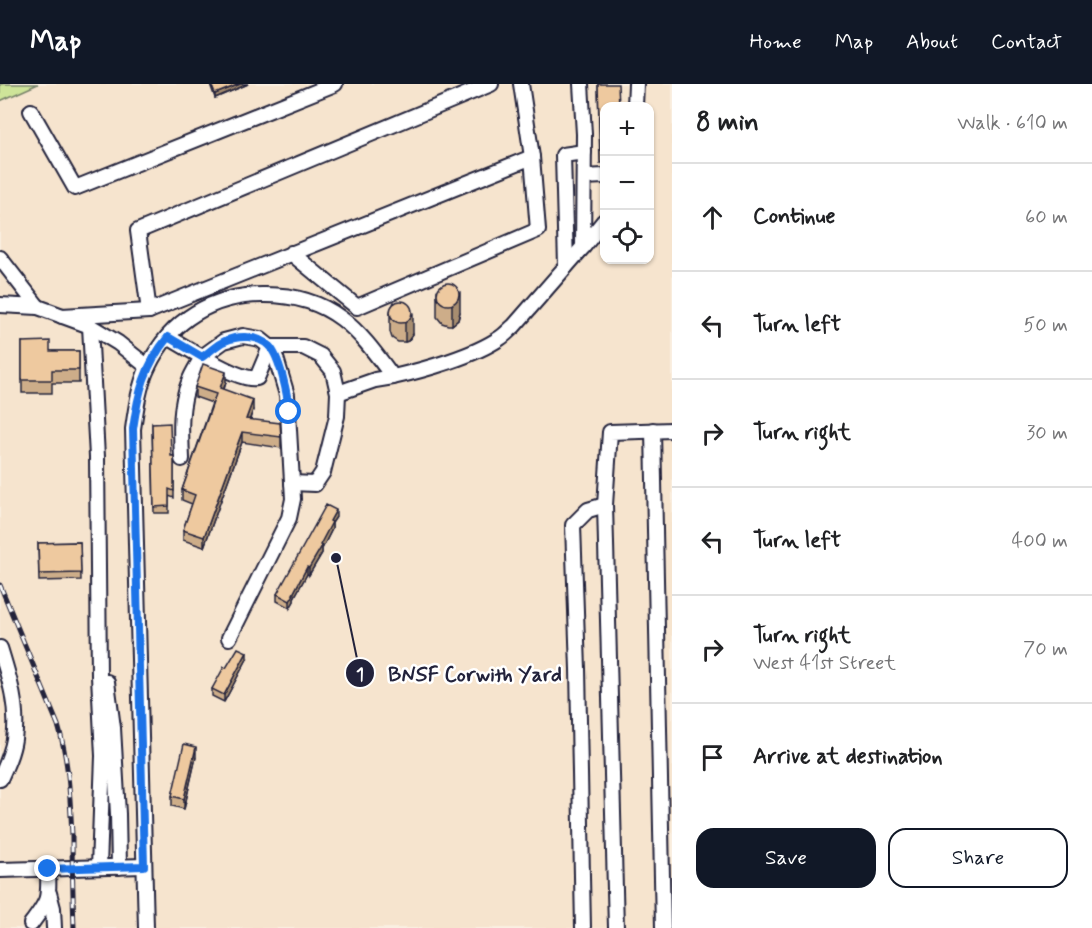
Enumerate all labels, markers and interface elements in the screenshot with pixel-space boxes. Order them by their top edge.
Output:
text: Map [30,24,81,61]
text: Home [750,28,802,56]
text: Map [835,28,873,56]
text: About [906,28,958,56]
text: Contact [991,28,1062,56]
map controls [600,102,654,264]
button: + [600,102,654,156]
text: 8 min [696,106,759,140]
text: Walk · 610 m [957,110,1068,137]
button: − [600,156,654,210]
icon: ahead [696,201,729,234]
text: Continue [753,203,835,231]
text: 60 m [1025,204,1068,231]
button: locate [600,210,654,264]
icon: left [696,309,729,342]
text: Turn left [753,311,841,339]
text: 50 m [1023,312,1068,339]
route start [275,398,301,424]
icon: right [696,417,729,450]
text: Turn right [753,419,851,447]
text: 30 m [1026,420,1068,447]
icon: left [696,525,729,558]
text: Turn left [753,527,841,555]
text: 400 m [1012,528,1068,555]
text: Turn right [753,622,851,650]
icon: right [696,633,729,666]
text: 70 m [1023,636,1068,663]
text: West 41st Street [753,650,896,677]
callout: BNSF Corwith Yard [345,654,576,693]
text: BNSF Corwith Yard [388,661,562,689]
text: 1 [356,663,364,687]
icon: arrive [696,741,729,774]
text: Arrive at destination [753,743,943,771]
button: Save [696,828,876,888]
button: Share [888,828,1068,888]
route end [34,855,60,881]

